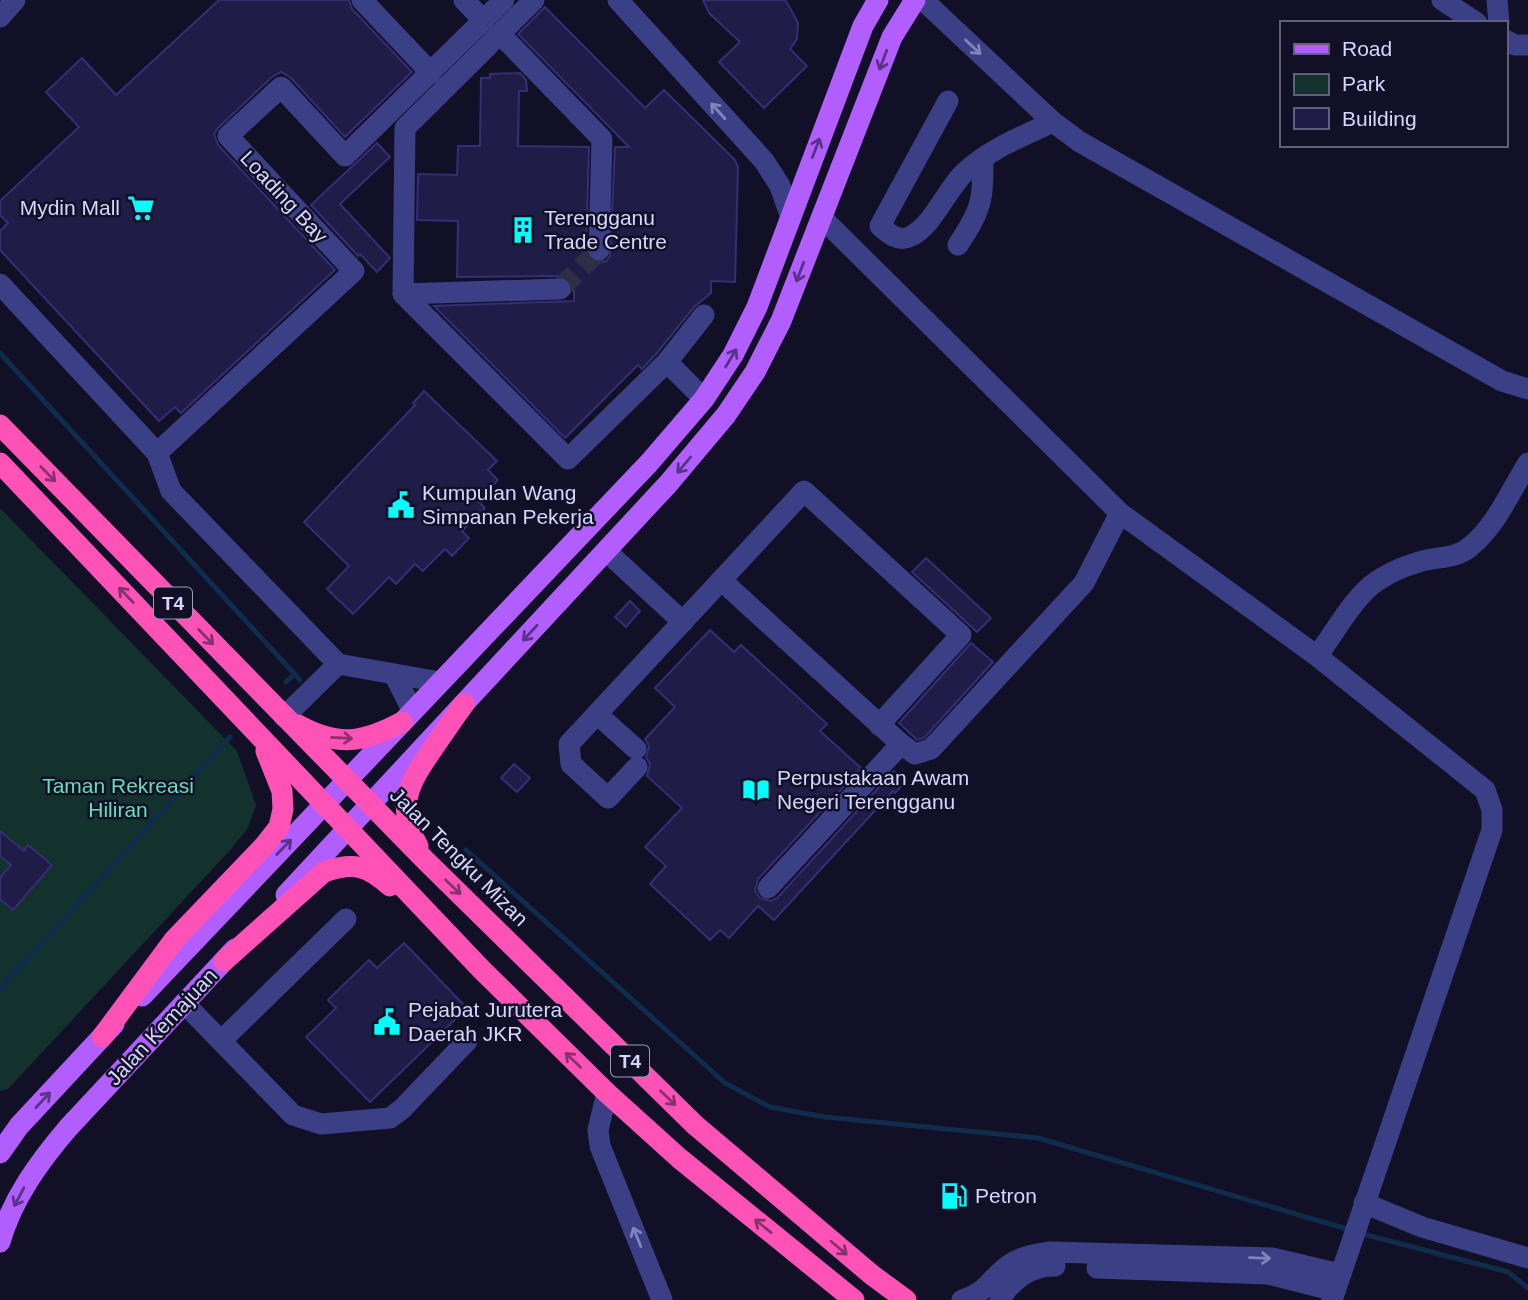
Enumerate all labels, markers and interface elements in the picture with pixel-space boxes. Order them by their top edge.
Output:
legend [1280,21,1507,147]
text: Road [1342,37,1392,60]
one-way arrow [964,39,982,55]
one-way arrow [876,48,888,70]
text: Park [1342,72,1386,95]
one-way arrow [710,102,726,120]
text: Building [1342,107,1417,130]
one-way arrow [811,137,824,159]
street label: Loading Bay [236,146,333,248]
supermarket icon: Mydin Mall [126,193,156,223]
place label: Mydin Mall [20,196,120,219]
place label: Terengganu Trade Centre [544,206,667,253]
building icon: Terengganu Trade Centre [508,215,538,245]
one-way arrow [793,261,806,282]
one-way arrow [724,348,738,368]
one-way arrow [676,456,692,474]
one-way arrow [39,465,56,482]
place label: Kumpulan Wang Simpanan Pekerja [422,481,594,528]
public building icon: Kumpulan Wang Simpanan Pekerja [386,490,416,520]
one-way arrow [118,587,135,604]
road number: T4 [154,588,192,618]
one-way arrow [522,624,538,642]
one-way arrow [198,628,215,645]
one-way arrow [330,732,353,745]
place label: Perpustakaan Awam Negeri Terengganu [777,766,969,813]
park label: Taman Rekreasi Hiliran [42,774,194,821]
library icon: Perpustakaan Awam Negeri Terengganu [741,775,771,805]
street label: Jalan Tengku Mizan [386,783,533,930]
one-way arrow [276,839,293,856]
one-way arrow [445,879,462,896]
street label: Jalan Kemajuan [102,964,221,1090]
place label: Pejabat Jurutera Daerah JKR [408,998,562,1045]
public building icon: Pejabat Jurutera Daerah JKR [372,1007,402,1037]
road number: T4 [611,1046,649,1077]
one-way arrow [565,1051,582,1068]
one-way arrow [659,1089,676,1106]
one-way arrow [34,1092,51,1109]
fuel station icon: Petron [939,1181,969,1211]
place label: Petron [975,1184,1037,1207]
one-way arrow [12,1186,26,1207]
one-way arrow [754,1218,772,1234]
one-way arrow [629,1226,642,1248]
one-way arrow [830,1240,848,1256]
one-way arrow [1248,1251,1271,1264]

